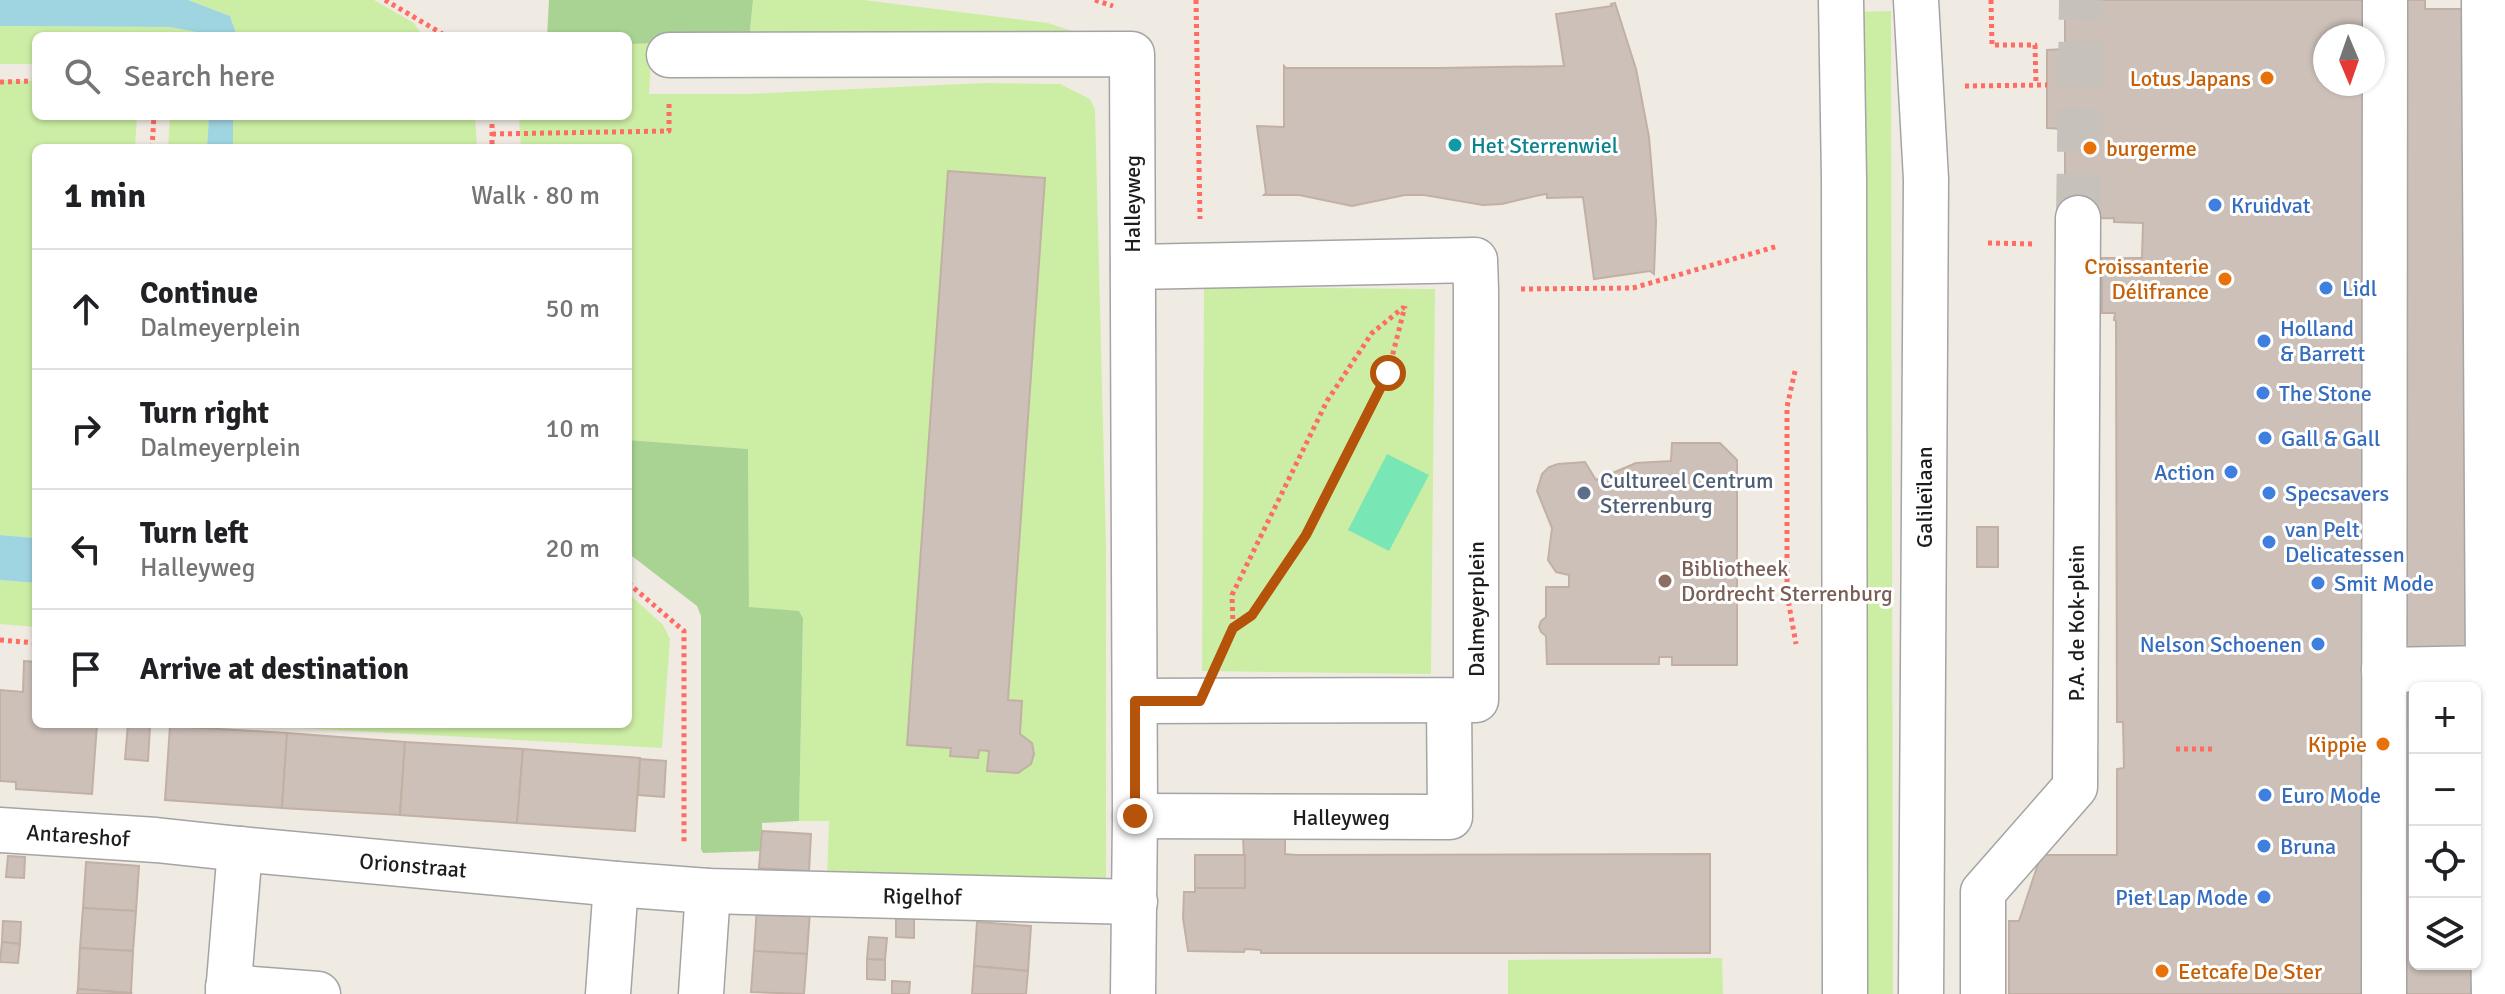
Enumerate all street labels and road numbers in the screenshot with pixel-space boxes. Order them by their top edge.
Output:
street label: Halleyweg [1119,155,1146,253]
street label: Galileïlaan [1911,446,1938,548]
street label: Dalmeyerplein [1463,541,1490,677]
street label: P.A. de Kok-plein [2063,544,2090,702]
street label: Halleyweg [1292,804,1390,831]
street label: Antareshof [26,818,132,853]
street label: Orionstraat [358,847,468,884]
street label: Rigelhof [882,882,963,911]

